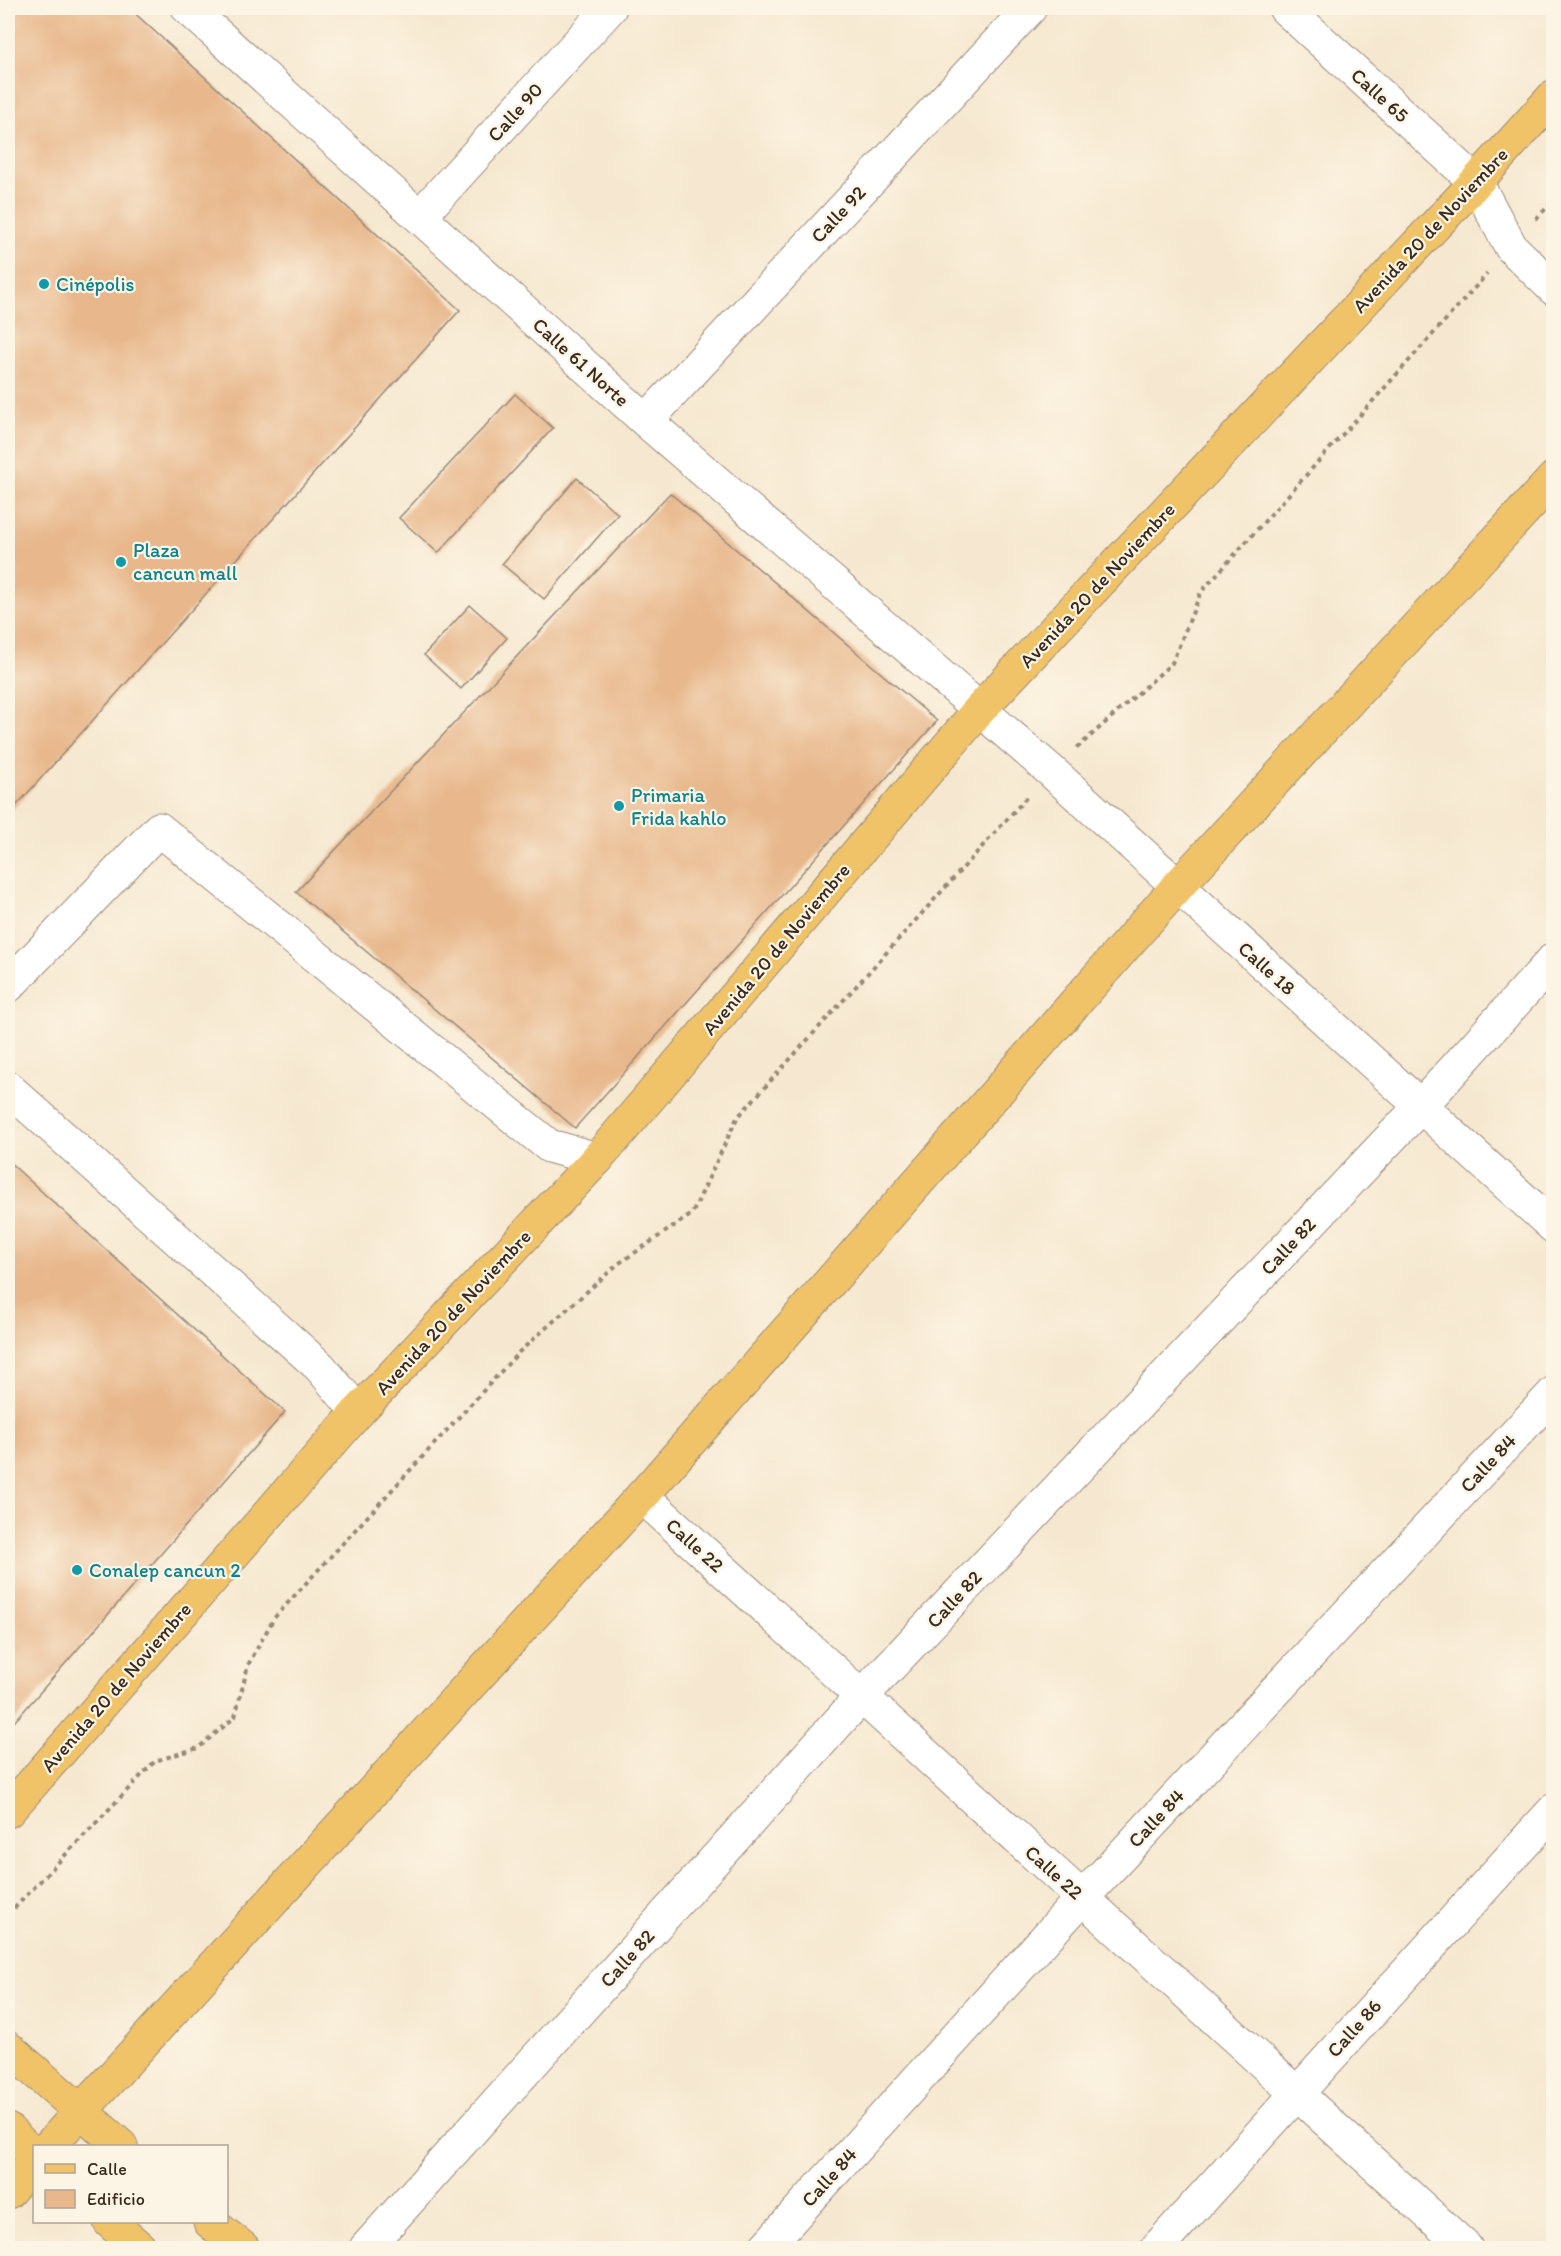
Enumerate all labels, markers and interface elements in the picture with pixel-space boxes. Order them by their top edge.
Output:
street label: Calle 65 [1346,63,1414,127]
street label: Calle 90 [482,77,548,147]
street label: Avenida 20 de Noviembre [1347,142,1513,318]
street label: Calle 92 [805,180,871,248]
place label: Cinépolis [56,272,135,296]
marker: Cinépolis [37,277,51,291]
street label: Calle 61 Norte [528,312,634,412]
street label: Avenida 20 de Noviembre [1014,497,1180,673]
place label: Plaza cancun mall [133,538,238,585]
marker: Plaza cancun mall [114,555,128,569]
place label: Primaria Frida kahlo [631,783,727,830]
marker: Primaria Frida kahlo [612,799,626,813]
street label: Avenida 20 de Noviembre [697,858,855,1040]
street label: Calle 18 [1233,936,1301,1000]
street label: Calle 82 [1255,1212,1321,1280]
street label: Avenida 20 de Noviembre [370,1224,536,1400]
street label: Calle 84 [1455,1429,1521,1497]
street label: Calle 22 [661,1513,729,1578]
place label: Conalep cancun 2 [89,1558,241,1582]
marker: Conalep cancun 2 [70,1563,84,1577]
street label: Calle 82 [921,1565,987,1633]
street label: Avenida 20 de Noviembre [36,1597,196,1777]
street label: Calle 84 [1123,1784,1189,1852]
street label: Calle 22 [1020,1840,1088,1905]
street label: Calle 82 [595,1924,660,1992]
street label: Calle 86 [1322,1994,1386,2062]
street label: Calle 84 [796,2142,862,2212]
legend [33,2145,228,2223]
text: Calle [87,2158,127,2180]
text: Edificio [87,2188,145,2210]

